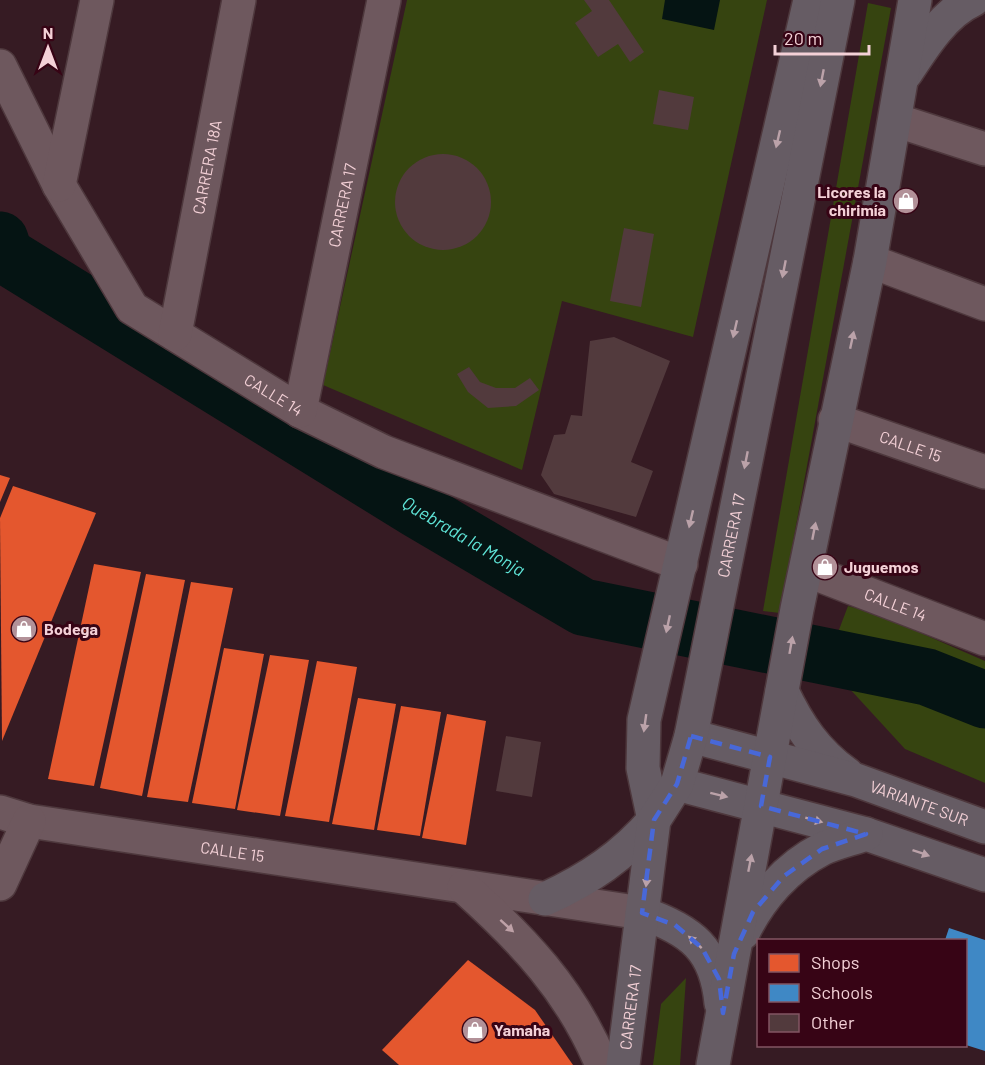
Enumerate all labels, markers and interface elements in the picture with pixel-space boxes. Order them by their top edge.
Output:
north arrow [18,18,78,78]
scale bar [775,18,870,56]
text: N [43,23,53,42]
text: 20 m [784,27,822,49]
one-way arrow [817,69,826,88]
street label: CARRERA 18A [188,118,225,216]
one-way arrow [773,130,782,149]
street label: CARRERA 17 [324,161,359,249]
place label: Licores la chirimía [817,182,886,219]
shop icon: Licores la chirimía [891,186,921,216]
one-way arrow [779,260,788,279]
one-way arrow [729,320,739,338]
one-way arrow [848,331,858,350]
street label: CALLE 14 [241,369,307,419]
street label: CALLE 15 [877,426,944,465]
one-way arrow [741,451,750,470]
water label: Quebrada la Monja [399,491,529,581]
street label: CARRERA 17 [713,491,748,579]
one-way arrow [686,510,696,528]
one-way arrow [810,522,819,541]
shop icon: Juguemos [810,552,840,582]
place label: Juguemos [844,557,919,576]
street label: CALLE 14 [862,584,929,625]
shop icon: Bodega [9,614,39,644]
one-way arrow [663,615,672,634]
place label: Bodega [44,619,98,638]
one-way arrow [787,635,796,654]
one-way arrow [640,713,649,732]
street label: VARIANTE SUR [867,776,971,829]
one-way arrow [710,791,728,800]
one-way arrow [805,815,823,825]
street label: CALLE 15 [199,837,266,865]
one-way arrow [912,848,930,858]
one-way arrow [746,853,755,872]
one-way arrow [642,868,652,887]
one-way arrow [500,919,515,933]
one-way arrow [688,936,703,949]
legend [757,939,967,1047]
text: Shops [811,951,860,973]
street label: CARRERA 17 [615,964,645,1051]
text: Schools [811,981,873,1003]
text: Other [811,1011,855,1033]
shop icon: Yamaha [460,1015,490,1045]
place label: Yamaha [494,1020,550,1039]

